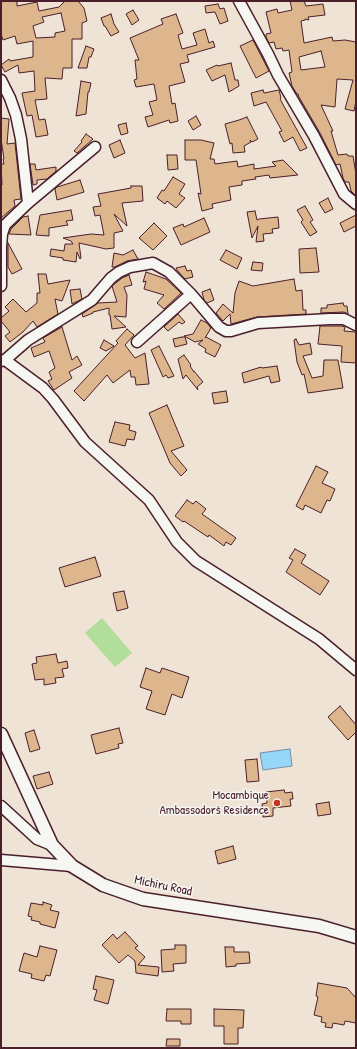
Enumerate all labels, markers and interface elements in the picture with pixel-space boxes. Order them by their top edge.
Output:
place label: Mocambique Ambassodorś Residence [159,788,269,819]
marker: Mocambique Ambassodorś Residence [272,798,282,808]
street label: Michiru Road [133,872,193,900]

